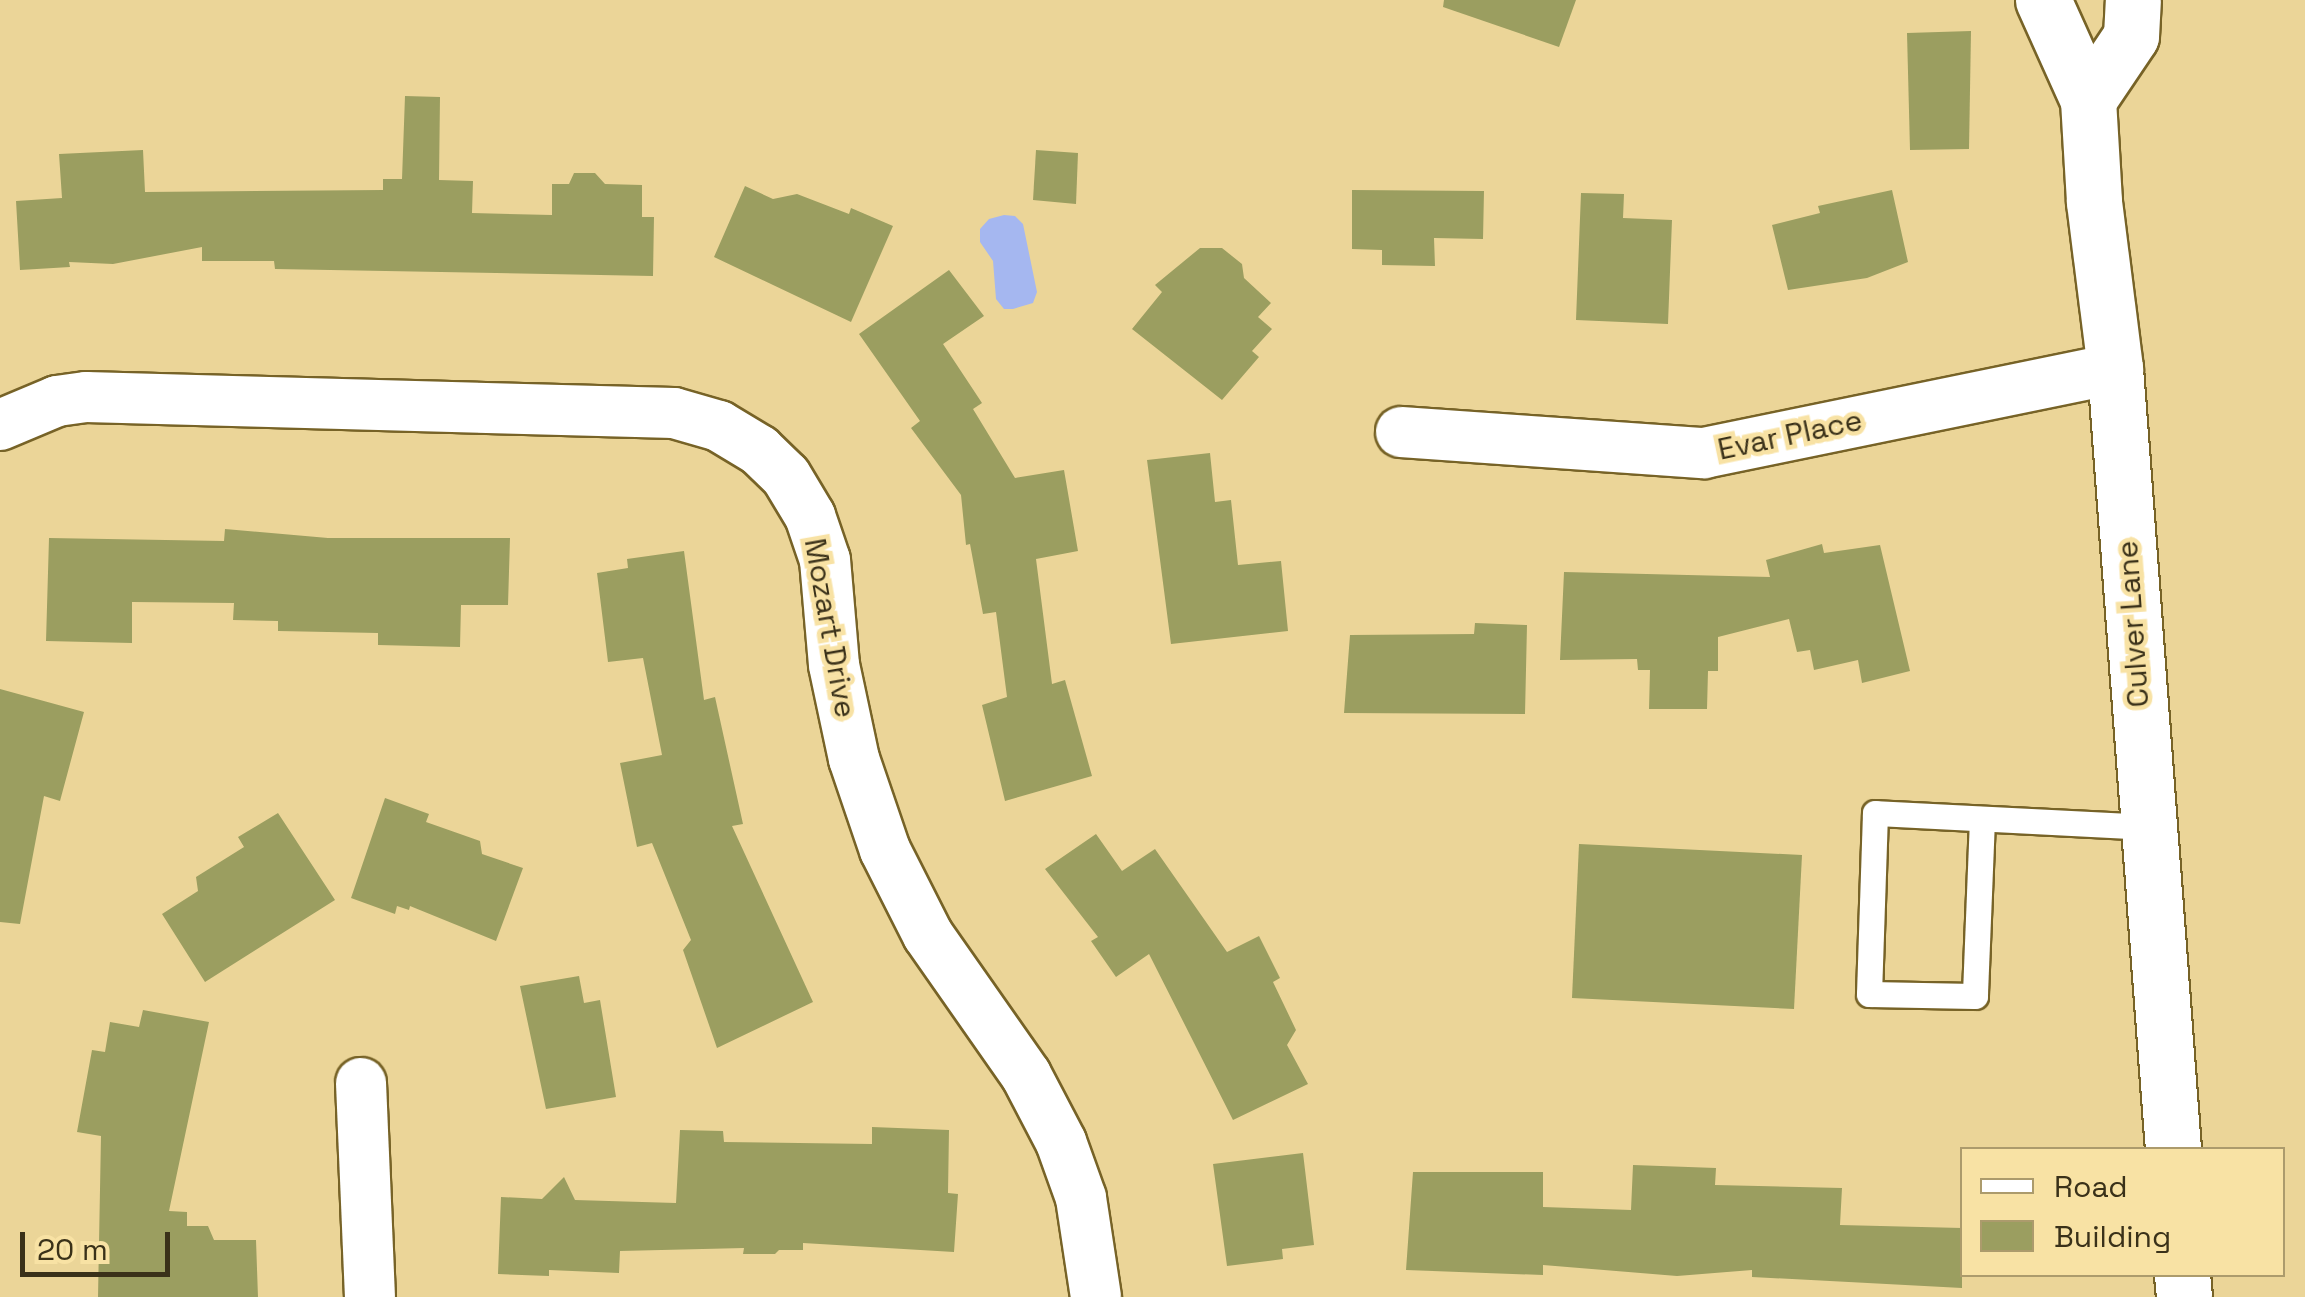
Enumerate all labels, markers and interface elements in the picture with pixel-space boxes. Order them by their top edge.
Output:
street label: Evar Place [1714,402,1866,468]
street label: Mozart Drive [797,536,863,720]
street label: Culver Lane [2109,539,2157,709]
legend [1960,1147,2285,1277]
text: Road [2054,1167,2128,1206]
scale bar [25,1212,175,1274]
text: Building [2054,1217,2171,1256]
text: 20 m [37,1230,108,1269]

